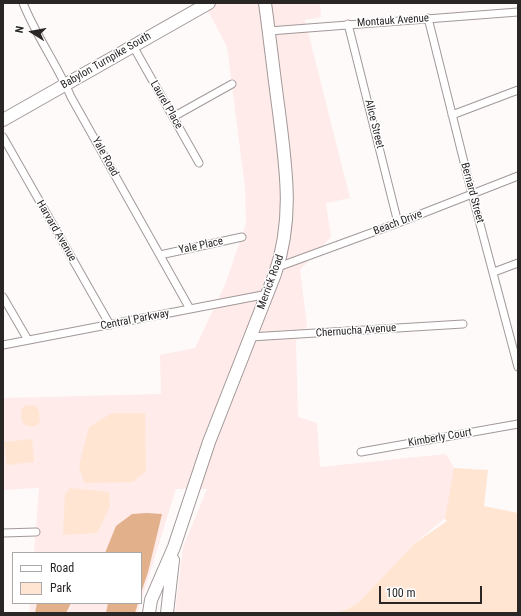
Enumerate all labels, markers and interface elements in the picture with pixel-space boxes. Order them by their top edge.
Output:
north arrow [12,12,52,52]
street label: Montauk Avenue [357,12,429,30]
text: N [13,25,27,34]
street label: Babylon Turnpike South [59,30,153,92]
street label: Laurel Place [147,79,185,131]
street label: Alice Street [362,98,386,150]
street label: Yale Road [89,135,121,179]
street label: Bernard Street [458,161,486,225]
street label: Harvard Avenue [33,198,79,264]
street label: Beach Drive [372,208,424,238]
street label: Yale Place [178,235,224,257]
street label: Merrick Road [255,253,287,311]
street label: Central Parkway [99,307,171,333]
street label: Chernucha Avenue [315,322,397,340]
street label: Kimberly Court [407,426,473,450]
legend [12,552,142,604]
text: Road [50,561,74,575]
scale bar [381,578,484,604]
text: Park [50,581,71,595]
text: 100 m [386,586,416,600]

